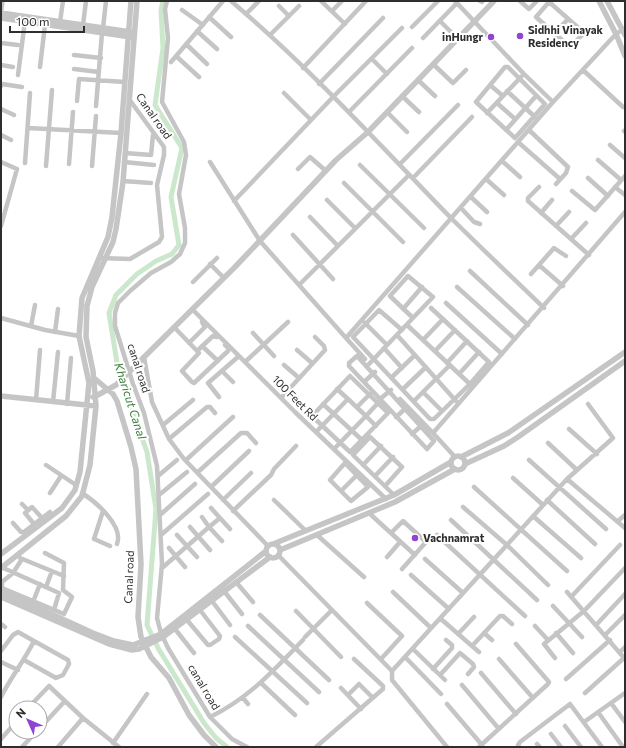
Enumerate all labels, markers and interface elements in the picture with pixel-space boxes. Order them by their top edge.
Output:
scale bar [10,8,84,34]
text: 100 m [16,14,50,28]
place label: Sidhhi Vinayak Residency [528,23,604,49]
place label: inHungr [442,30,483,43]
marker: Sidhhi Vinayak Residency [515,31,525,41]
marker: inHungr [486,32,496,42]
street label: Canal road [134,90,175,141]
street label: canal road [125,342,154,394]
water label: Kharicut Canal [112,361,150,442]
street label: 100 Feet Rd [270,372,321,423]
place label: Vachnamrat [423,531,485,544]
marker: Vachnamrat [410,533,420,543]
street label: Canal road [121,550,136,604]
street label: canal road [186,662,223,712]
north arrow [8,700,48,740]
text: N [13,705,28,720]

